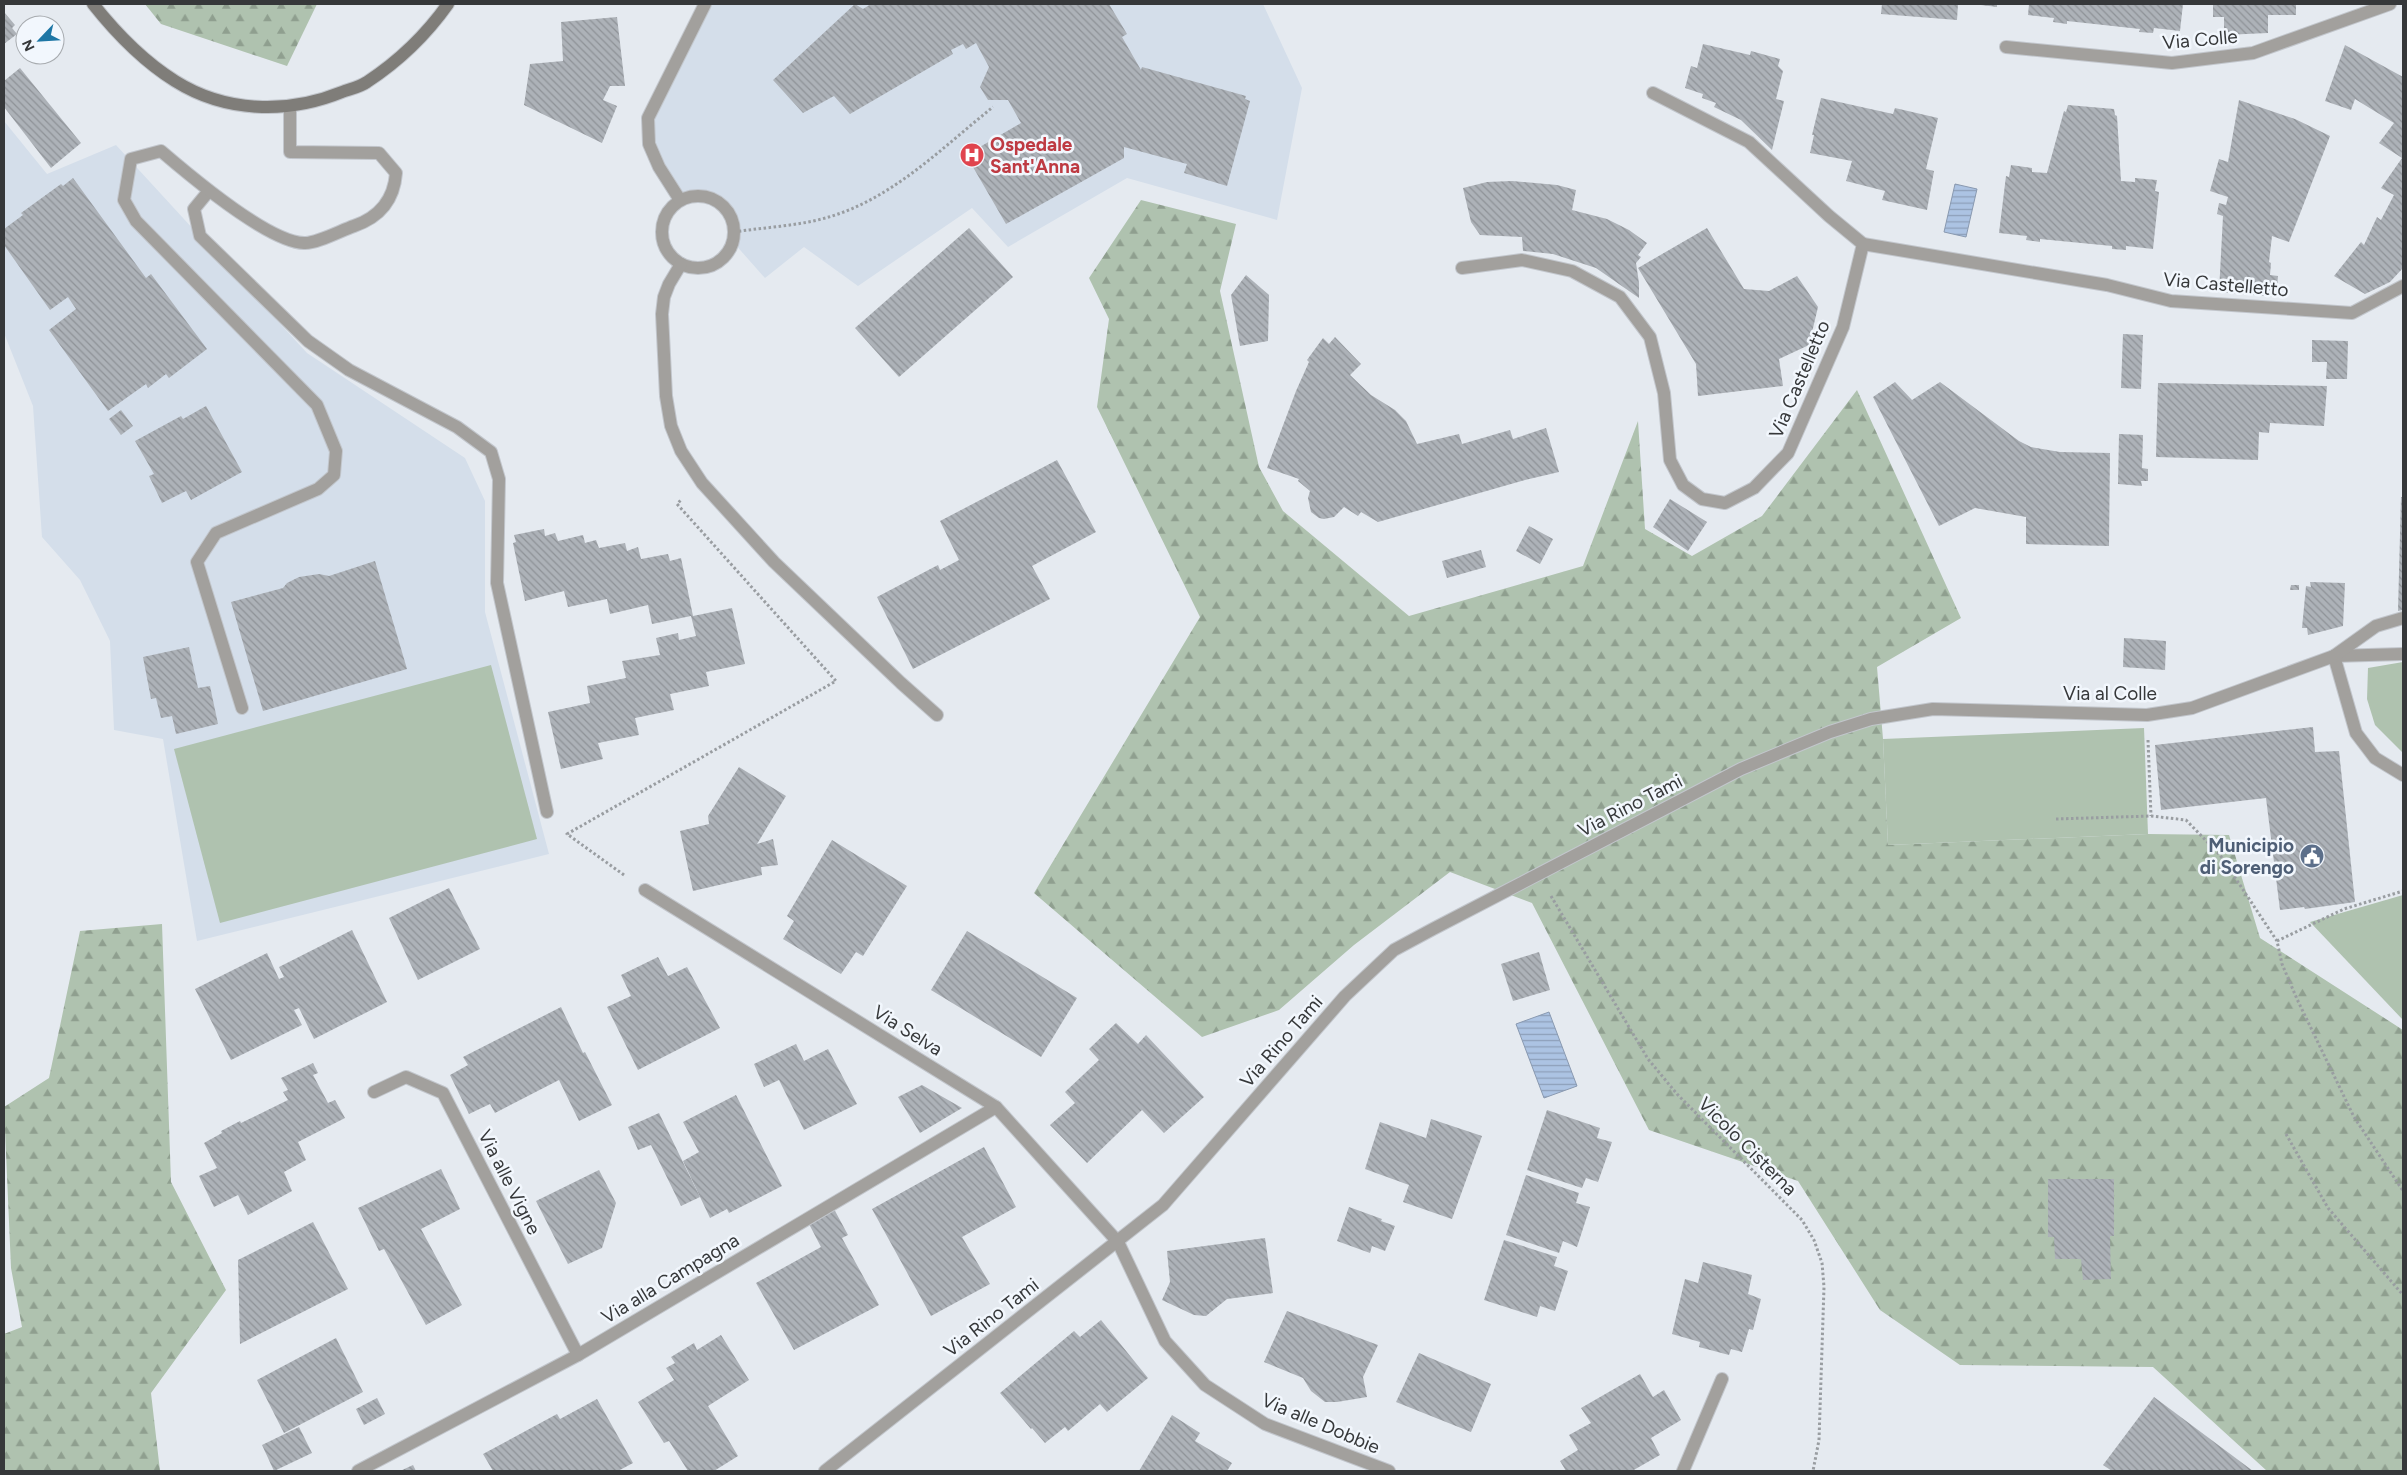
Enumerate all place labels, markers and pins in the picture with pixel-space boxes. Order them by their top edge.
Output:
place label: Ospedale Sant'Anna [990,133,1080,178]
hospital icon: Ospedale Sant'Anna [959,142,985,168]
place label: Municipio di Sorengo [2200,834,2294,879]
public building icon: Municipio di Sorengo [2299,843,2325,869]

